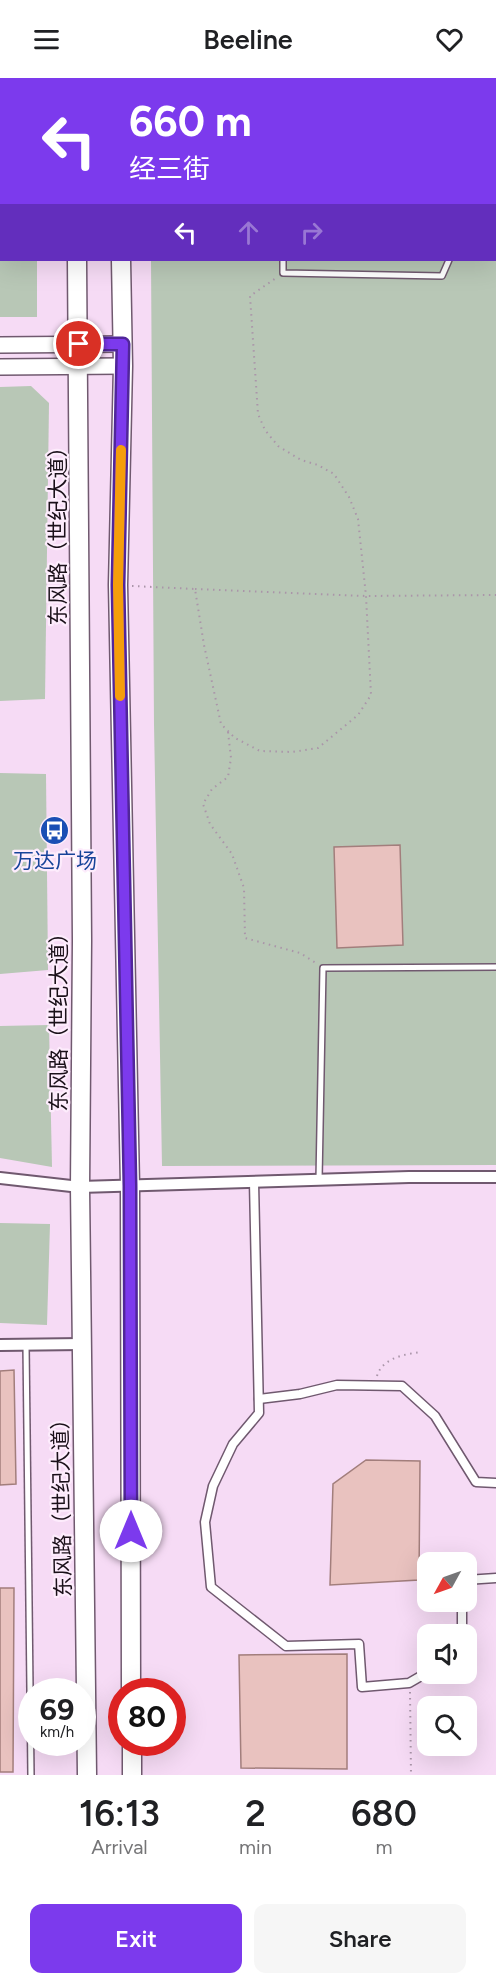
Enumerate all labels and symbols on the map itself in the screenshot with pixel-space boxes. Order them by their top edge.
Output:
pin [53,318,104,369]
street label: 东风路（世纪大道） [45,437,70,626]
bus stop icon: 万达广场 [39,814,71,846]
place label: 万达广场 [13,848,97,873]
street label: 东风路（世纪大道） [46,923,71,1112]
street label: 东风路（世纪大道） [47,1408,76,1598]
position arrow [99,1499,163,1563]
north arrow [417,1552,477,1612]
speed limit sign: 80 [108,1678,186,1756]

